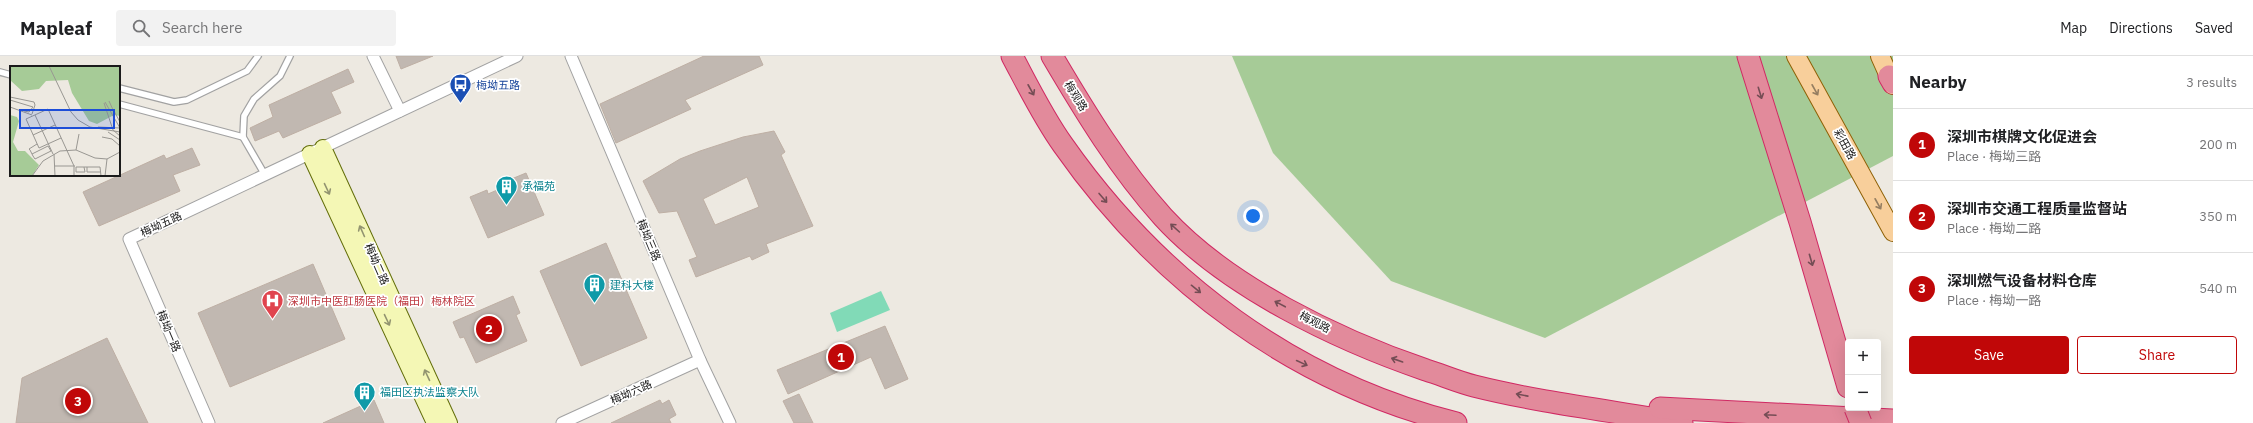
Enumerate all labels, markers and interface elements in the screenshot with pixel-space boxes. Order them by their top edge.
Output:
search box [116,10,396,46]
text: Mapleaf [20,16,92,40]
icon: search [130,17,152,39]
text: Search here [162,18,242,37]
text: Map [2060,19,2087,37]
text: Directions [2109,19,2173,37]
text: Saved [2195,19,2233,37]
inset map [10,66,120,176]
text: Nearby [1909,71,1967,93]
bus stop icon: 梅坳五路 [447,72,473,105]
text: 3 results [2186,74,2237,91]
place label: 梅坳五路 [476,78,520,92]
street label: 梅观路 [1062,78,1090,114]
one-way arrow [1027,84,1035,96]
one-way arrow [1812,84,1819,96]
one-way arrow [1757,87,1764,100]
street label: 彩田路 [1831,126,1859,162]
text: 深圳市棋牌文化促进会 [1947,127,2097,146]
text: 1 [1918,136,1926,153]
text: 200 m [2199,136,2237,153]
text: Place · 梅坳三路 [1947,148,2041,165]
building icon: 承福苑 [494,173,520,206]
place label: 承福苑 [522,179,555,193]
one-way arrow [323,183,331,195]
one-way arrow [1099,193,1108,203]
one-way arrow [1874,198,1882,210]
text: 深圳市交通工程质量监督站 [1947,199,2127,218]
your location [1243,206,1263,226]
street label: 梅坳五路 [138,208,184,240]
text: 2 [1918,208,1926,225]
text: 350 m [2199,208,2237,225]
street label: 梅坳三路 [634,217,664,263]
text: Place · 梅坳二路 [1947,220,2041,237]
one-way arrow [1170,223,1180,233]
one-way arrow [358,225,365,237]
street label: 梅坳二路 [362,241,392,287]
one-way arrow [1808,253,1815,266]
text: 深圳燃气设备材料仓库 [1947,271,2097,290]
building icon: 建科大楼 [581,272,607,305]
place label: 建科大楼 [610,278,654,292]
text: 3 [1918,280,1926,297]
text: 540 m [2199,280,2237,297]
one-way arrow [1190,284,1201,293]
hospital icon: 深圳市中医肛肠医院（福田）梅林院区 [260,288,286,321]
text: Place · 梅坳一路 [1947,292,2041,309]
place label: 深圳市中医肛肠医院（福田）梅林院区 [288,294,475,308]
one-way arrow [1274,300,1286,307]
street label: 梅坳一路 [154,308,184,354]
street label: 梅观路 [1297,308,1333,336]
one-way arrow [384,314,391,326]
pin: 2 [476,314,502,344]
button: Save [1909,336,2069,374]
button: Share [2077,336,2237,374]
map controls [1845,339,1881,411]
button: + [1845,339,1881,375]
pin: 1 [828,342,854,372]
one-way arrow [1391,356,1404,363]
one-way arrow [1296,360,1308,367]
one-way arrow [423,369,430,381]
button: − [1845,375,1881,411]
street label: 梅坳六路 [608,377,654,407]
building icon: 福田区执法监察大队 [351,379,377,412]
place label: 福田区执法监察大队 [380,385,479,399]
pin: 3 [65,386,91,416]
one-way arrow [1516,391,1529,399]
one-way arrow [1764,411,1777,418]

